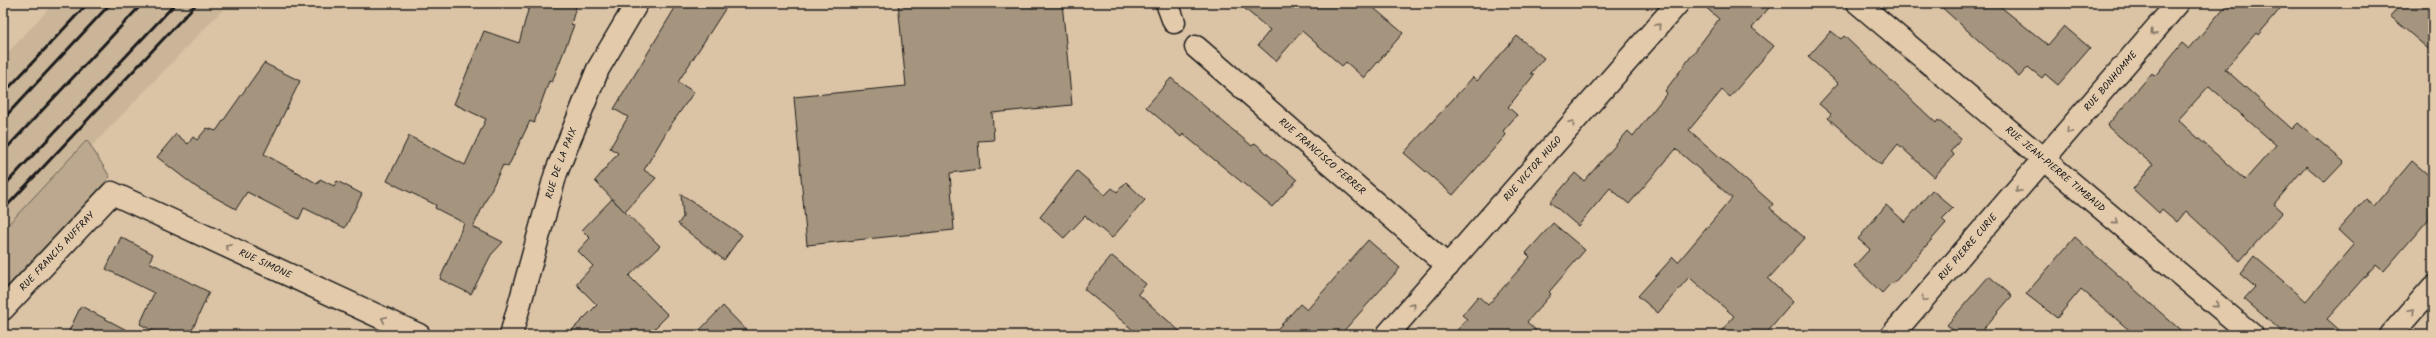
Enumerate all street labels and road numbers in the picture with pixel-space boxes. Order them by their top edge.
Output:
street label: RUE BONHOMME [2080,47,2142,115]
street label: RUE FRANCISCO FERRER [1275,114,1369,199]
street label: RUE JEAN-PIERRE TIMBAUD [2002,122,2109,217]
street label: RUE DE LA PAIX [541,125,582,201]
street label: RUE VICTOR HUGO [1499,133,1566,205]
street label: RUE FRANCIS AUFFRAY [16,207,100,295]
street label: RUE PIERRE CURIE [1934,209,2002,284]
street label: RUE SIMONE [236,245,295,284]

